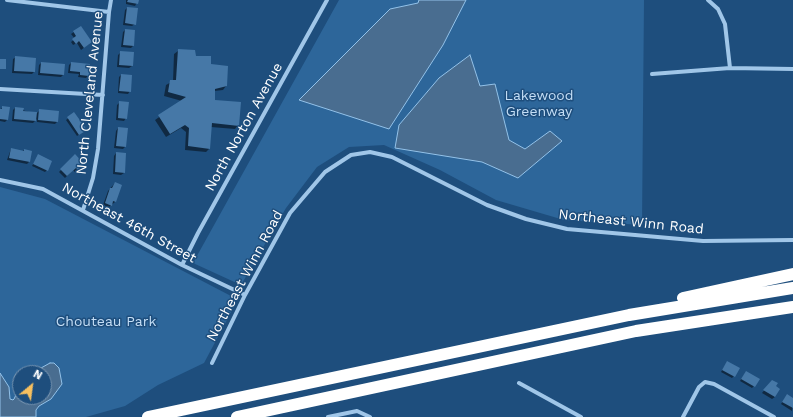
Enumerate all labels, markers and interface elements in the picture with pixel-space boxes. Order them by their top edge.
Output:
street label: North Cleveland Avenue [73,10,107,176]
street label: North Norton Avenue [202,60,286,194]
park label: Lakewood Greenway [505,88,573,120]
street label: Northeast 46th Street [59,179,199,267]
street label: Northeast Winn Road [558,206,704,238]
street label: Northeast Winn Road [203,208,287,344]
park label: Chouteau Park [56,314,156,330]
north arrow [12,365,52,405]
text: N [31,367,44,383]

